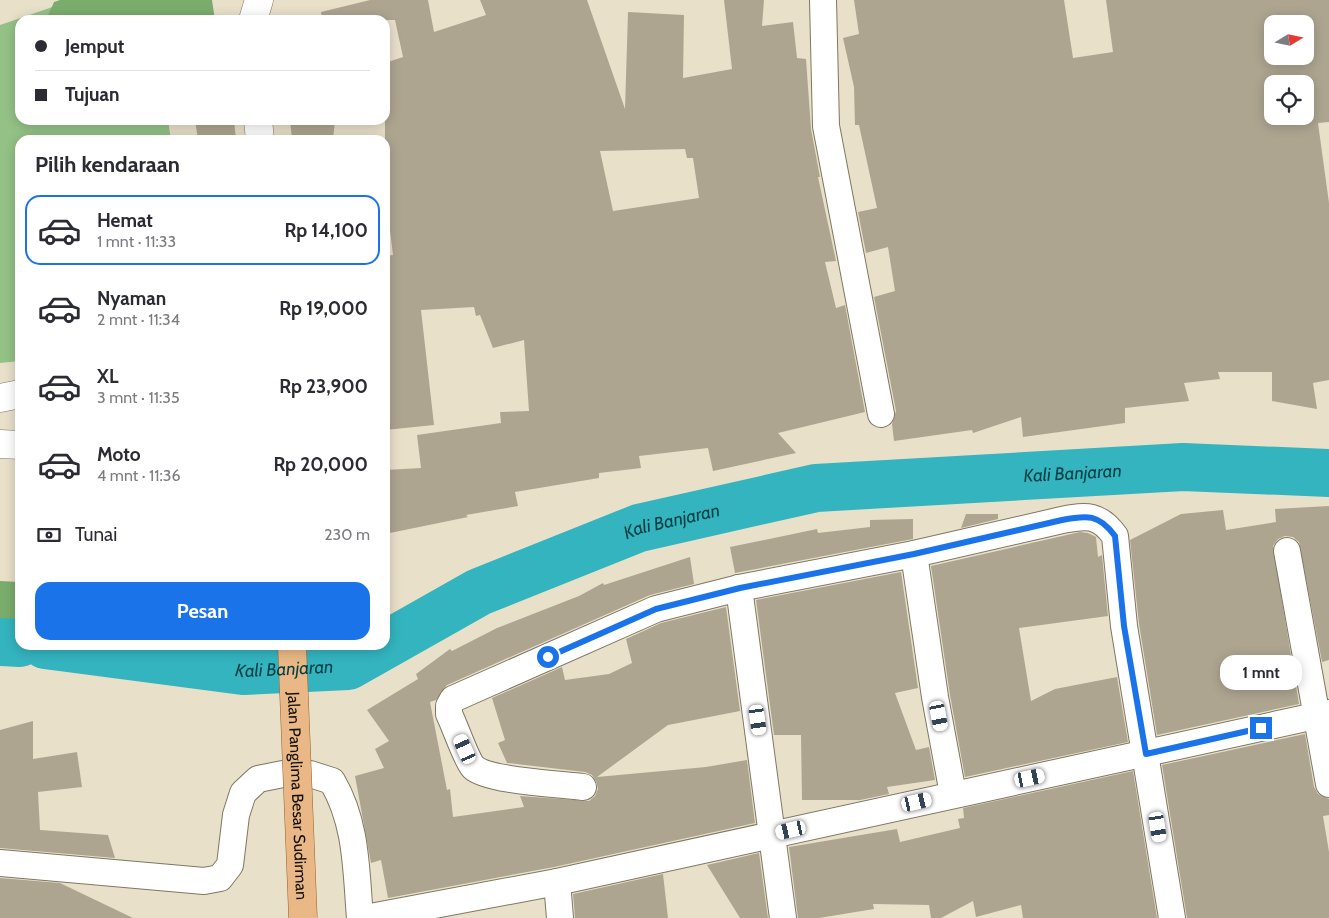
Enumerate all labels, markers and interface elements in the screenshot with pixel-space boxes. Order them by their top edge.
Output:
north arrow [1264,15,1314,65]
map controls [1264,15,1314,125]
text: Jemput [65,35,124,58]
button: locate [1264,75,1314,125]
text: Tujuan [65,83,119,106]
text: Pilih kendaraan [35,151,180,178]
icon: car [37,208,82,253]
text: Hemat [97,209,153,232]
text: Rp 14,100 [284,219,368,242]
text: 1 mnt · 11:33 [97,232,176,251]
icon: car [37,286,82,331]
text: Nyaman [97,287,166,310]
text: Rp 19,000 [279,297,368,320]
text: 2 mnt · 11:34 [97,310,180,329]
icon: car [37,364,82,409]
text: XL [97,365,118,388]
text: Rp 23,900 [279,375,368,398]
text: 3 mnt · 11:35 [97,388,180,407]
icon: car [37,442,82,487]
text: Moto [97,443,141,466]
text: Rp 20,000 [273,453,368,476]
water label: Kali Banjaran [1023,460,1122,487]
text: 4 mnt · 11:36 [97,466,181,485]
water label: Kali Banjaran [620,499,722,544]
icon: cash [35,521,63,549]
text: Tunai [75,523,117,546]
text: 230 m [324,525,370,544]
button: Pesan [35,582,370,640]
route start [537,646,559,668]
water label: Kali Banjaran [234,656,334,682]
callout: 1 mnt [1220,656,1302,690]
text: 1 mnt [1242,663,1280,682]
street label: Jalan Panglima Besar Sudirman [284,691,312,900]
car [928,700,949,732]
car [748,704,767,736]
route end [1250,717,1272,739]
car [452,732,477,766]
car [1013,768,1046,788]
car [900,791,933,813]
car [1148,811,1167,843]
car [774,819,807,841]

